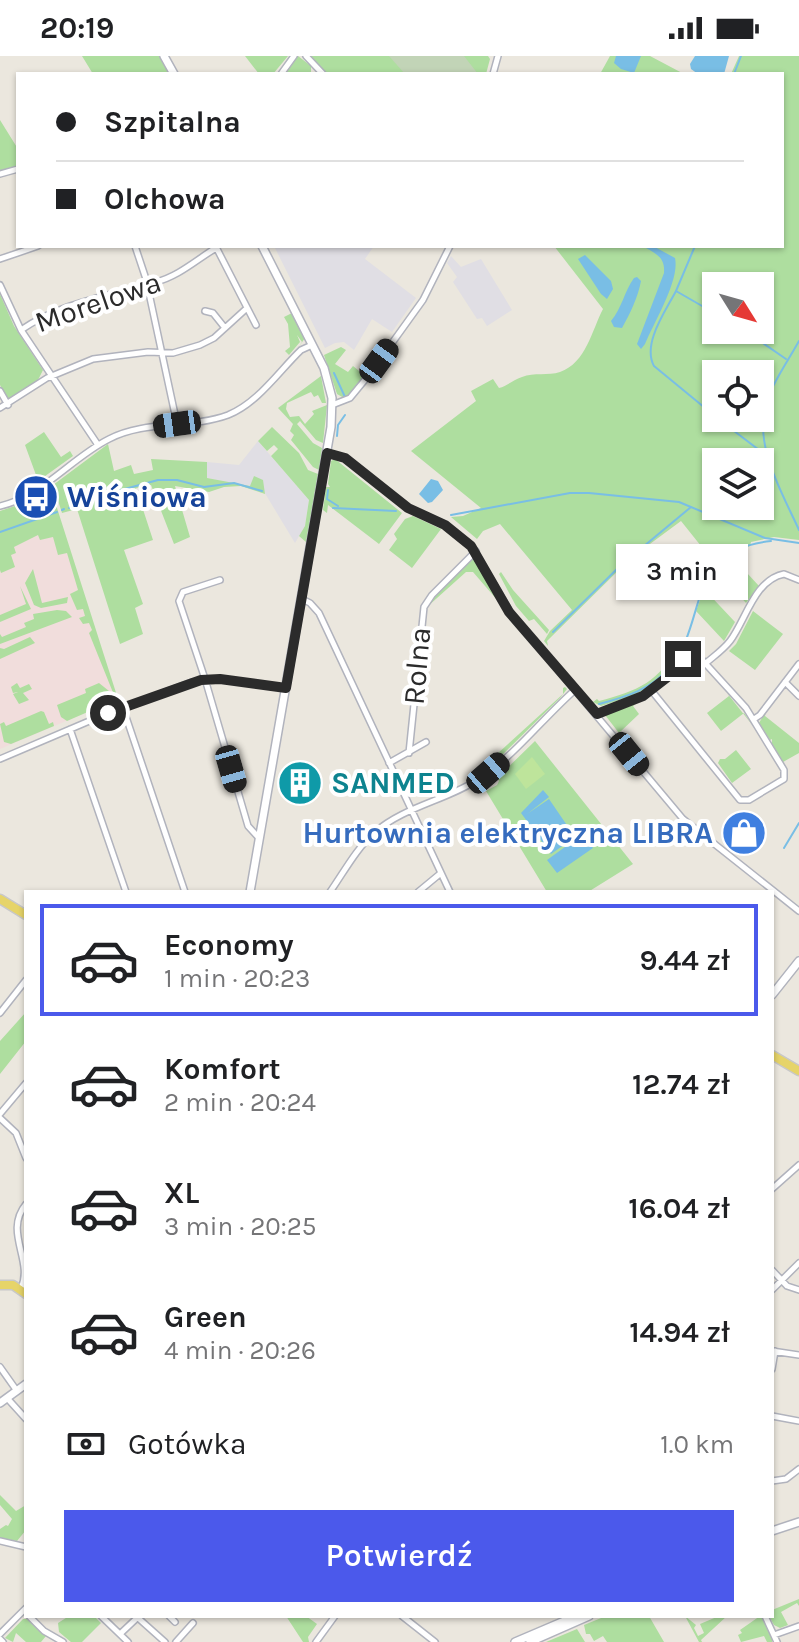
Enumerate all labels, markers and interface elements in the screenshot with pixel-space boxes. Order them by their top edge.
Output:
text: 20:19 [40,10,114,46]
text: Szpitalna [104,104,241,140]
text: Olchowa [104,181,225,217]
street label: Morelowa [30,264,166,340]
north arrow [702,272,774,344]
map controls [702,272,774,520]
car [355,335,403,387]
button: locate [702,360,774,432]
car [152,409,202,439]
button: layers [702,448,774,520]
bus stop icon: Wiśniowa [12,473,60,521]
place label: Wiśniowa [67,479,207,515]
callout: 3 min [617,543,749,599]
text: 3 min [646,556,718,587]
street label: Rolna [396,626,438,706]
route end [665,641,701,677]
route start [90,695,126,731]
car [605,728,653,780]
car [213,743,249,795]
car [462,748,514,798]
building icon: SANMED [276,759,324,807]
place label: SANMED [331,765,455,801]
shop icon: Hurtownia elektryczna LIBRA [720,809,768,857]
place label: Hurtownia elektryczna LIBRA [303,815,713,851]
icon: car [68,924,140,996]
text: Economy [164,927,294,963]
text: 9.44 zł [640,942,730,978]
text: 1 min · 20:23 [164,963,310,994]
icon: car [68,1048,140,1120]
text: Komfort [164,1051,281,1087]
text: 12.74 zł [632,1066,730,1102]
text: 2 min · 20:24 [164,1087,316,1118]
icon: car [68,1172,140,1244]
text: XL [164,1175,199,1211]
text: 16.04 zł [628,1190,730,1226]
text: 3 min · 20:25 [164,1211,317,1242]
icon: car [68,1296,140,1368]
text: Green [164,1299,247,1335]
text: 14.94 zł [629,1314,730,1350]
text: 4 min · 20:26 [164,1335,316,1366]
icon: cash [64,1422,108,1466]
text: Gotówka [128,1426,247,1462]
text: 1.0 km [660,1429,734,1460]
button: Potwierdź [64,1510,734,1602]

